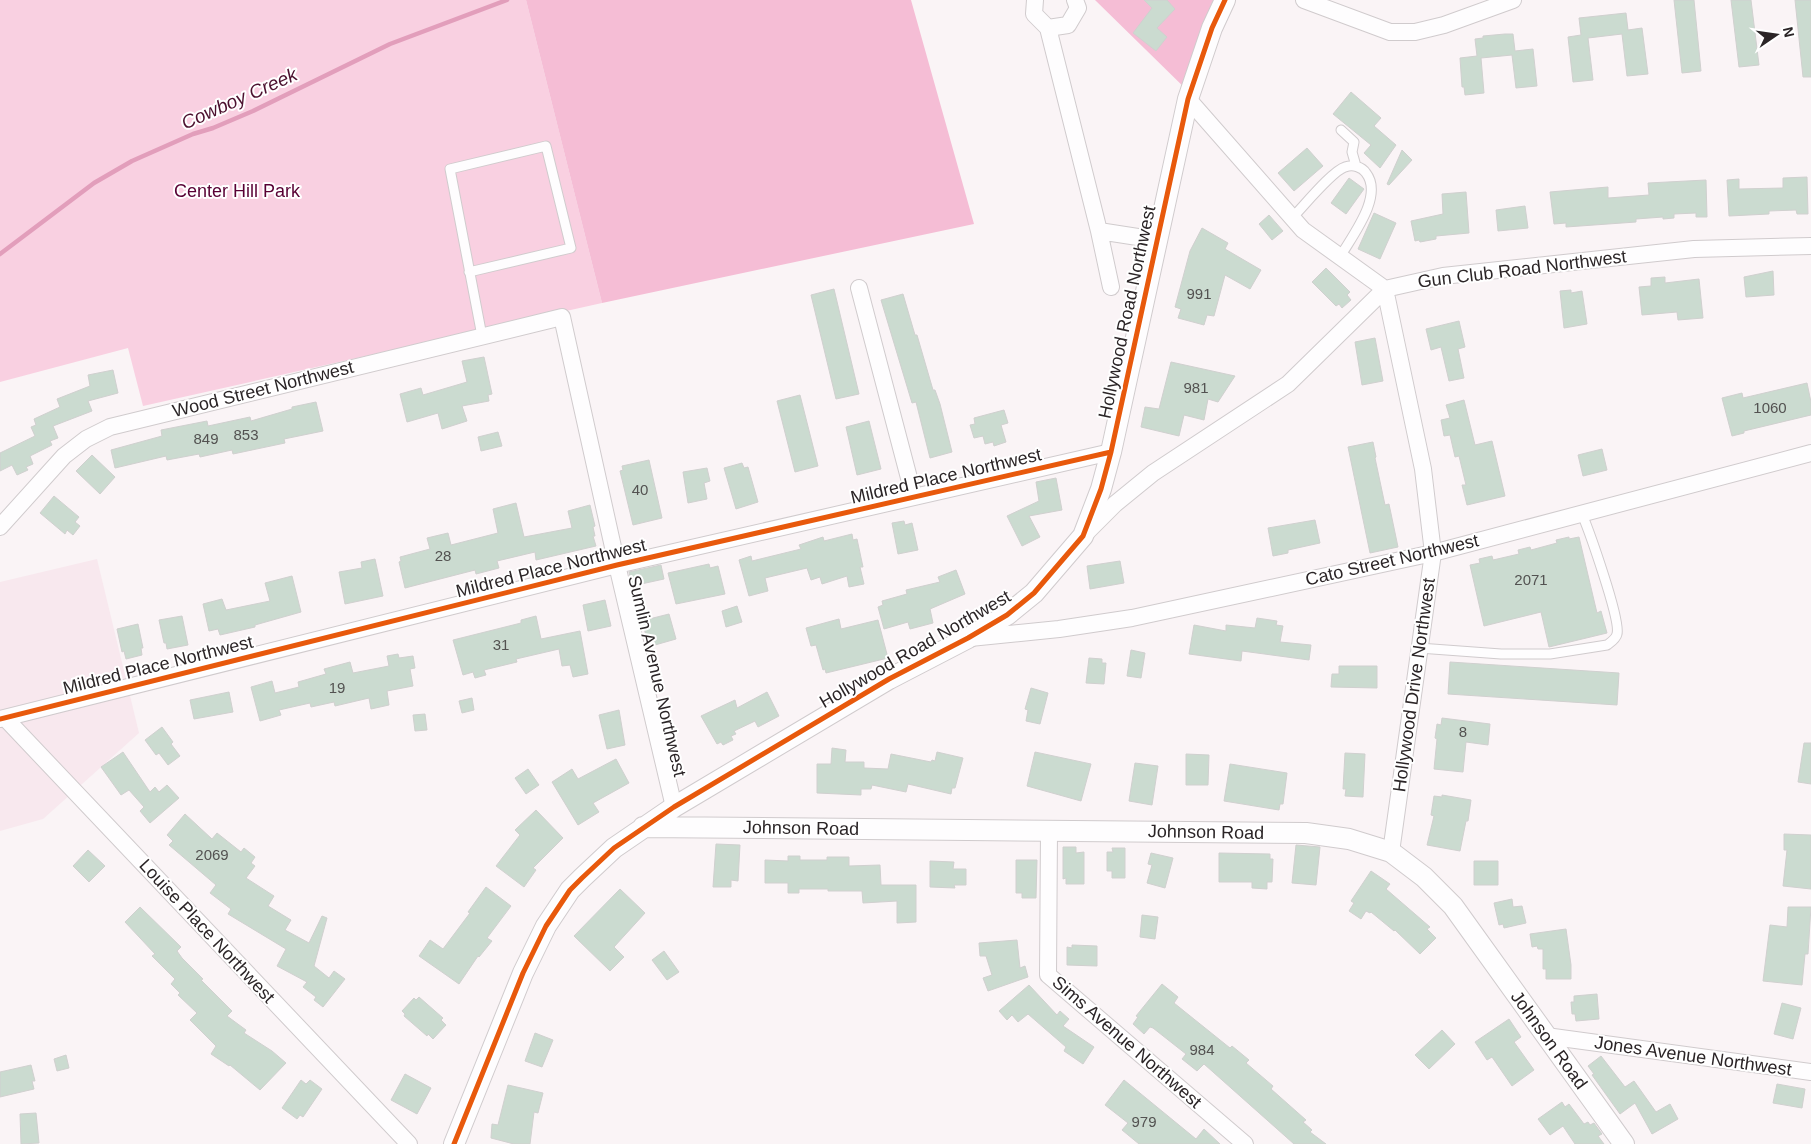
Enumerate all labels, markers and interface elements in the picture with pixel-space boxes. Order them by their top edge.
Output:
north arrow [1751,10,1801,60]
text: N [1780,25,1798,39]
water label: Cowboy Creek [178,63,302,133]
park label: Center Hill Park [174,181,301,201]
street label: Hollywood Road Northwest [1095,204,1159,420]
street label: Gun Club Road Northwest [1417,246,1627,292]
house number: 991 [1186,285,1212,302]
street label: Wood Street Northwest [170,357,356,421]
house number: 981 [1183,379,1209,396]
house number: 1060 [1753,399,1787,416]
house number: 853 [233,426,259,443]
house number: 849 [193,430,219,447]
street label: Mildred Place Northwest [849,444,1043,508]
house number: 40 [632,481,648,498]
street label: Cato Street Northwest [1303,530,1481,590]
street label: Mildred Place Northwest [454,535,648,601]
house number: 28 [435,547,451,564]
house number: 2071 [1514,571,1548,588]
street label: Sumlin Avenue Northwest [624,573,690,779]
street label: Hollywood Drive Northwest [1389,577,1439,793]
street label: Hollywood Road Northwest [816,586,1014,712]
street label: Mildred Place Northwest [61,632,255,698]
house number: 31 [493,636,509,653]
house number: 19 [329,679,345,696]
house number: 8 [1459,723,1467,740]
street label: Johnson Road [743,817,859,839]
street label: Johnson Road [1148,821,1264,843]
house number: 2069 [195,846,229,863]
street label: Louise Place Northwest [135,855,279,1007]
street label: Sims Avenue Northwest [1048,972,1206,1112]
street label: Johnson Road [1507,987,1591,1093]
street label: Jones Avenue Northwest [1593,1032,1793,1080]
house number: 984 [1189,1041,1215,1058]
house number: 979 [1131,1113,1157,1130]

